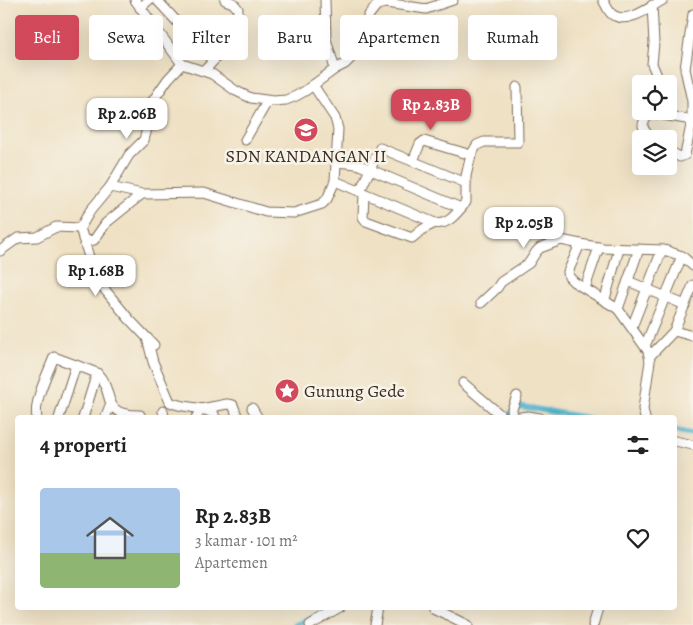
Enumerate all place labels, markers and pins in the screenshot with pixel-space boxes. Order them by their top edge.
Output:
pin: Rp 2.83B [379,88,483,131]
pin: Rp 2.06B [75,98,179,140]
school or university icon: SDN KANDANGAN II [293,117,319,143]
place label: SDN KANDANGAN II [225,144,387,168]
pin: Rp 2.05B [472,206,576,249]
pin: Rp 1.68B [44,254,148,297]
place icon: Gunung Gede [274,378,300,404]
place label: Gunung Gede [304,379,405,403]

